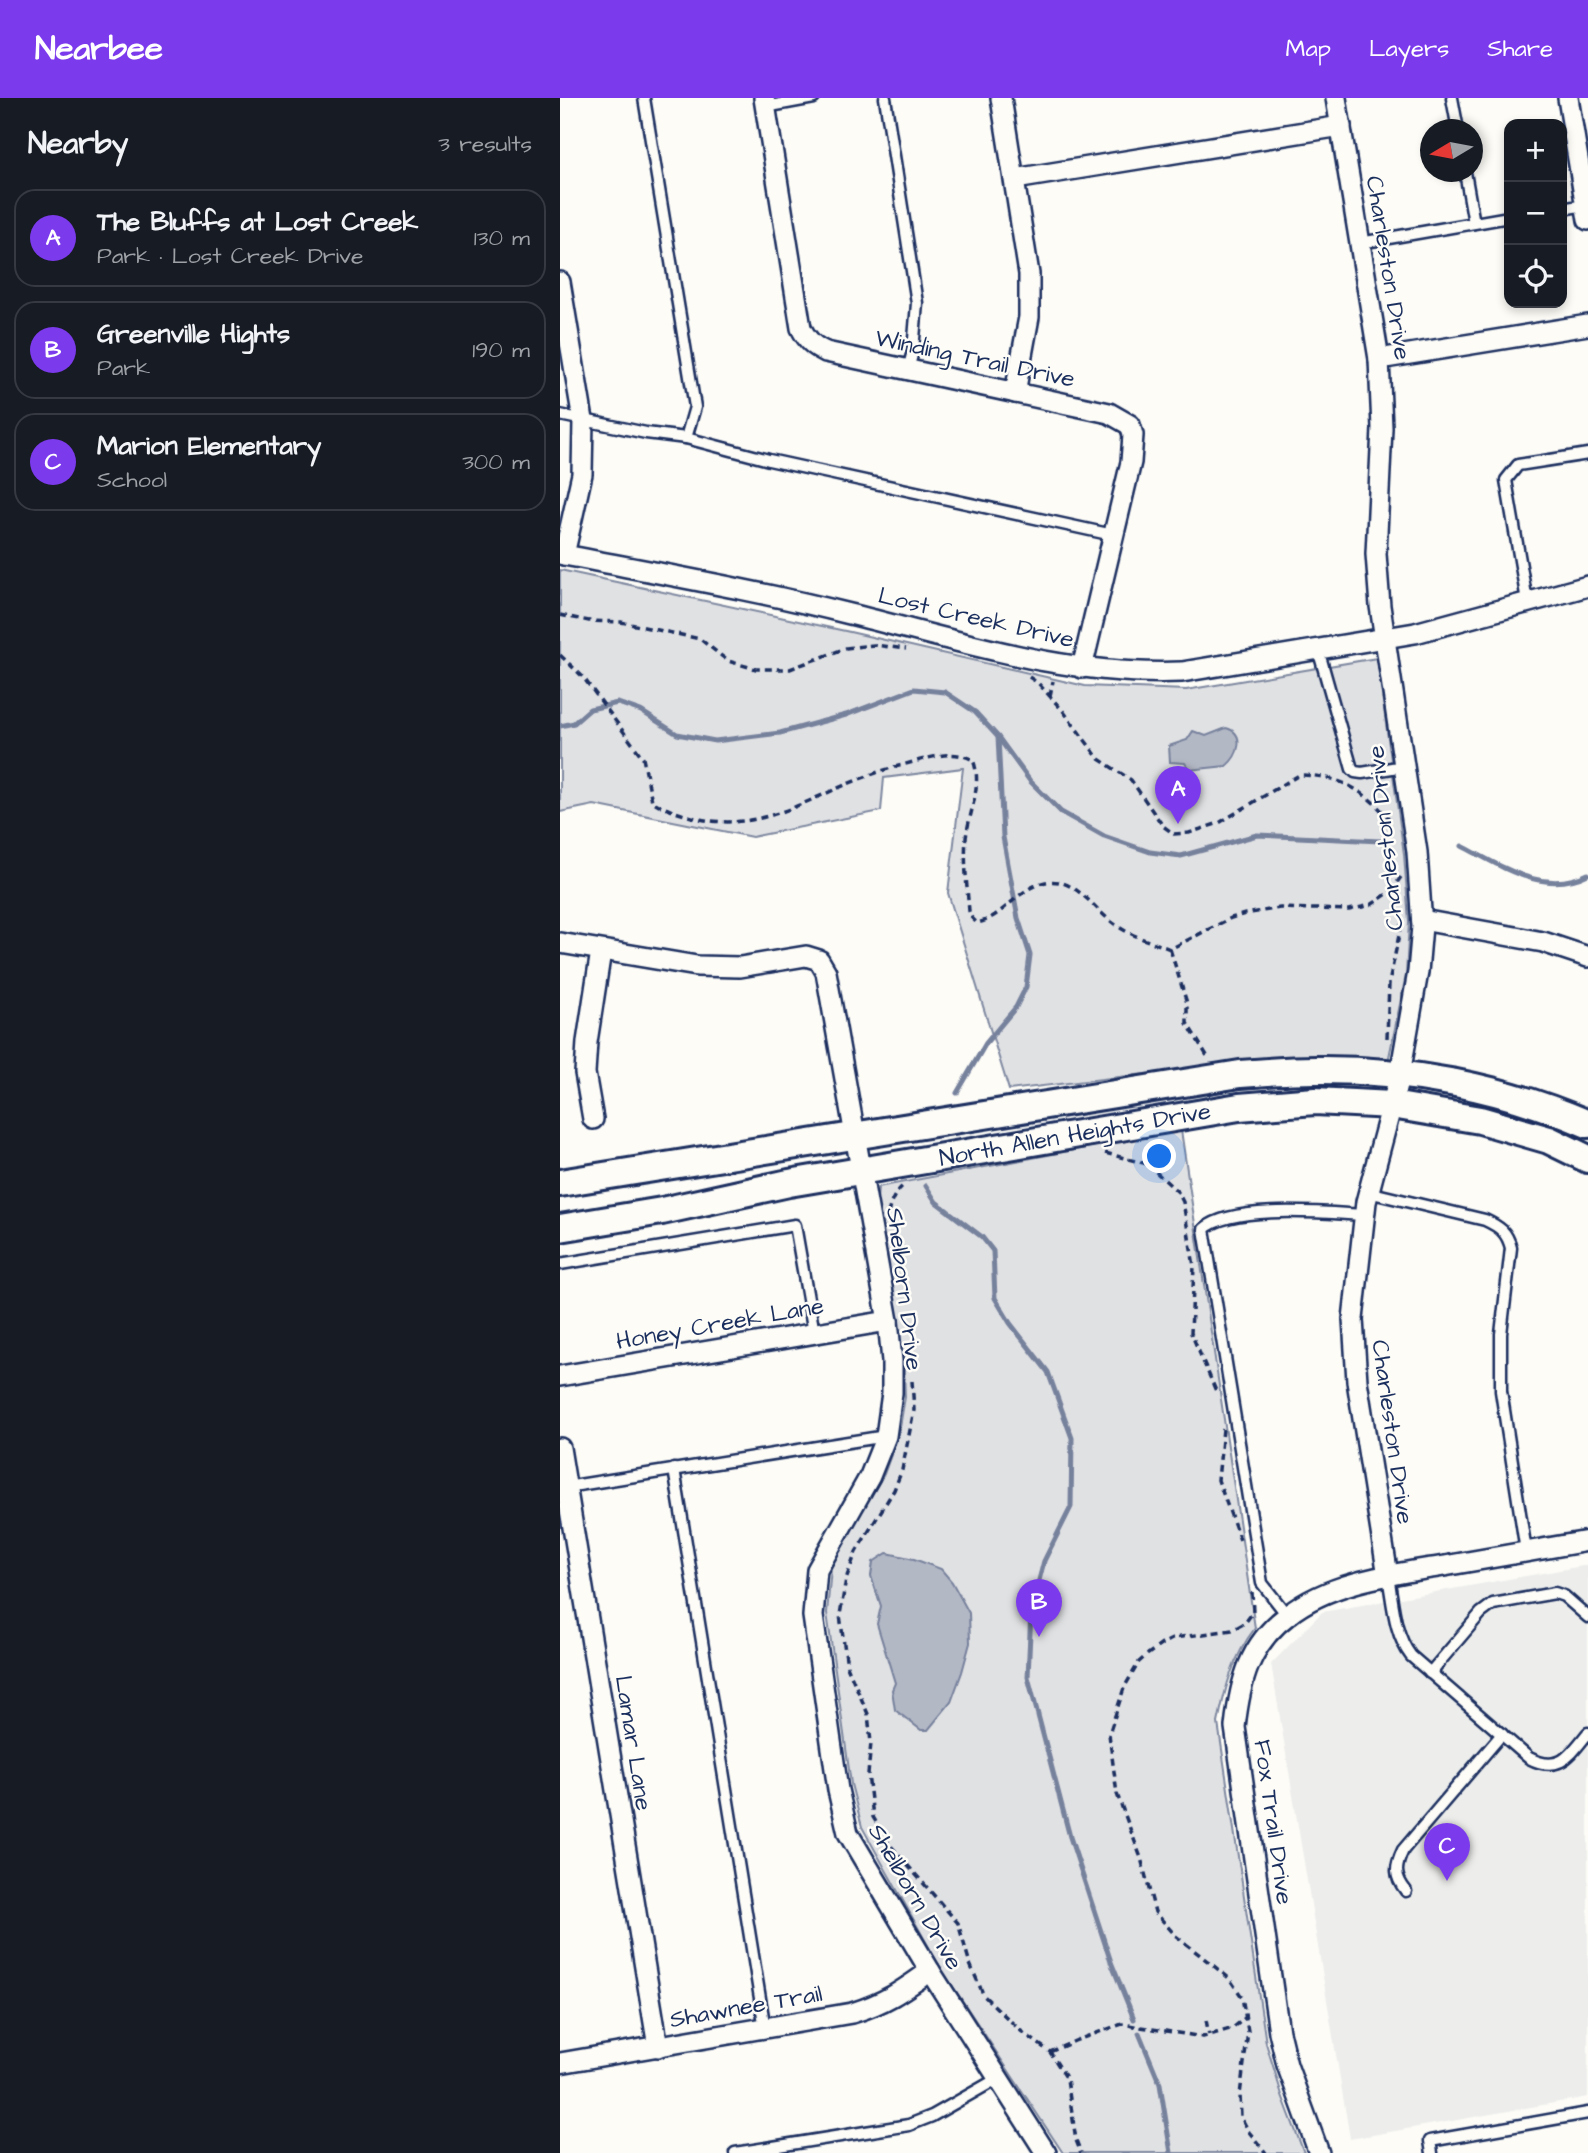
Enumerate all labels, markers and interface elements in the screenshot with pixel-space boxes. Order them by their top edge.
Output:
text: Nearbee [35,26,163,72]
text: Map [1286,32,1331,66]
text: Layers [1369,32,1449,66]
text: Share [1487,32,1553,66]
north arrow [1420,119,1483,182]
map controls [1504,119,1567,308]
button: + [1504,119,1567,182]
text: Nearby [28,123,128,165]
text: 3 results [438,128,532,160]
street label: Charleston Drive [1357,174,1419,362]
button: − [1504,182,1567,245]
text: The Bluffs at Lost Creek [97,204,418,240]
text: A [46,222,60,254]
text: 130 m [474,222,530,254]
text: Park · Lost Creek Drive [97,240,363,272]
button: locate [1504,245,1567,308]
text: Greenville Hights [97,316,290,352]
street label: Winding Trail Drive [872,321,1078,398]
text: B [45,334,61,366]
text: 190 m [472,334,530,366]
text: Park [97,352,150,384]
text: Marion Elementary [97,428,321,464]
text: C [45,446,61,478]
text: 300 m [462,446,530,478]
text: School [97,464,167,496]
street label: Lost Creek Drive [875,579,1077,657]
street label: Charleston Drive [1359,744,1413,932]
pin: A [1155,766,1201,824]
street label: North Allen Heights Drive [937,1094,1214,1177]
your location [1142,1139,1176,1173]
street label: Shelborn Drive [877,1206,931,1372]
street label: Honey Creek Lane [614,1289,827,1360]
street label: Charleston Drive [1362,1338,1422,1526]
pin: B [1016,1579,1062,1637]
street label: Lamar Lane [606,1673,660,1813]
street label: Fox Trail Drive [1245,1737,1301,1907]
street label: Shelborn Drive [859,1818,971,1976]
pin: C [1424,1823,1470,1881]
street label: Shawnee Trail [667,1977,825,2037]

